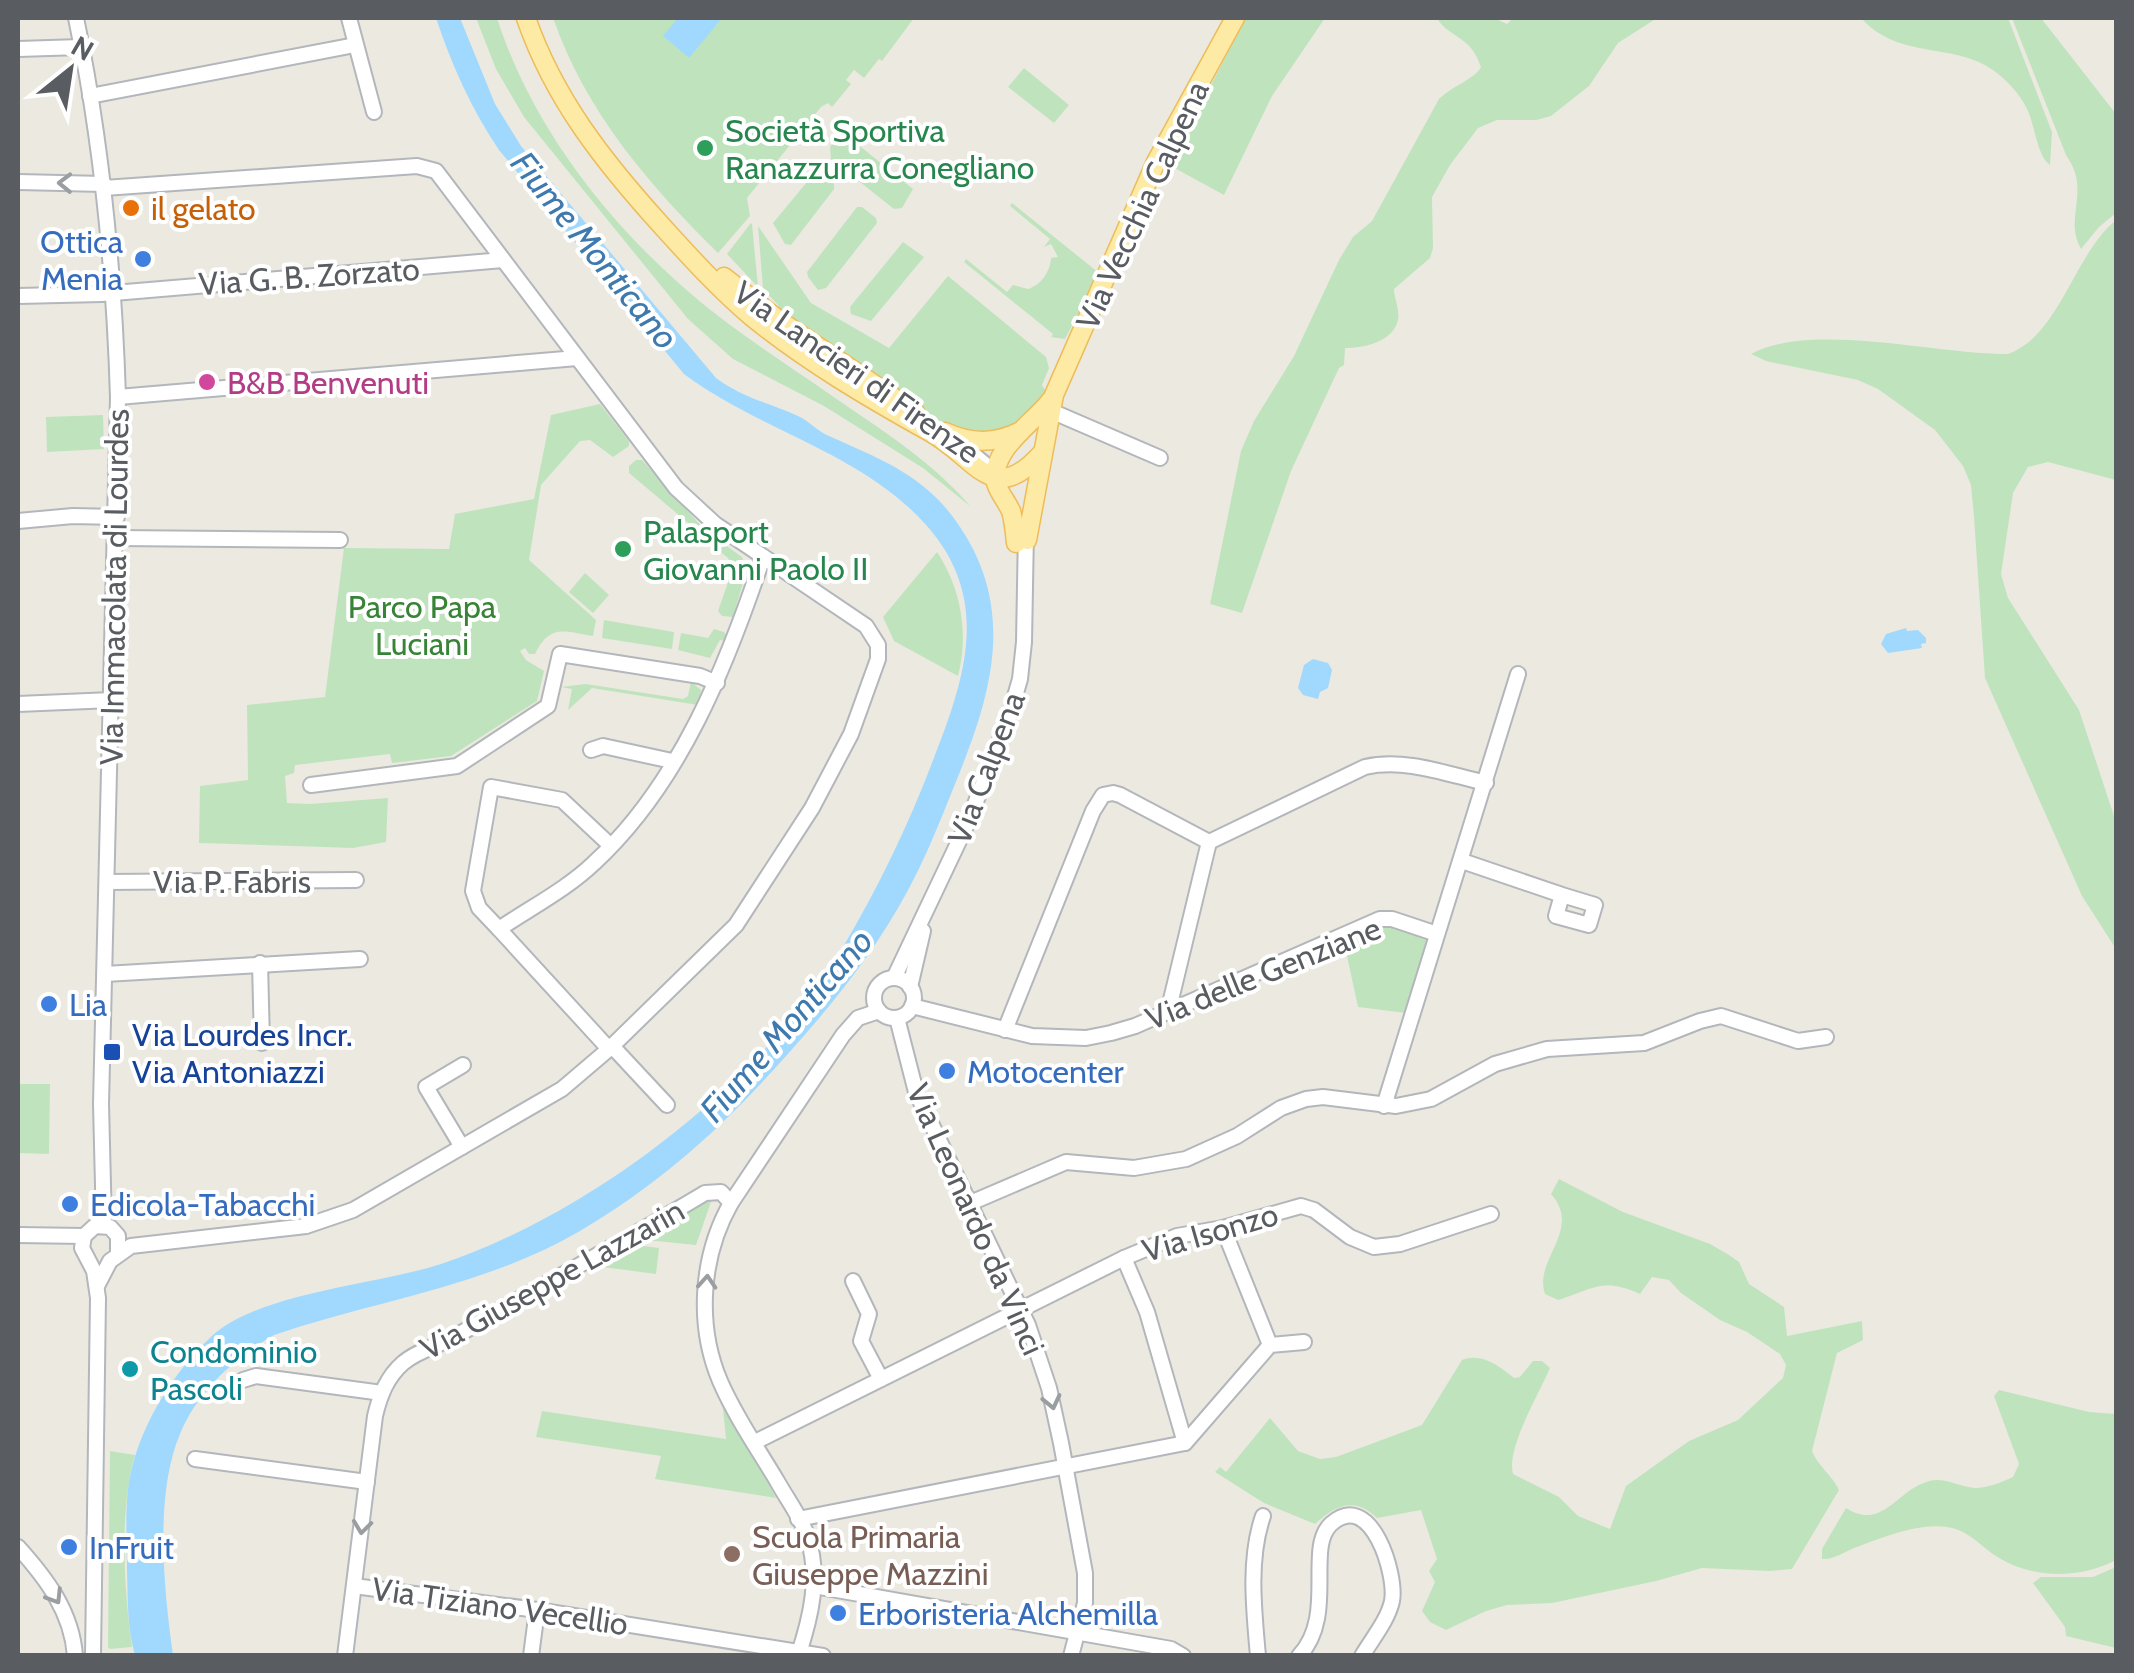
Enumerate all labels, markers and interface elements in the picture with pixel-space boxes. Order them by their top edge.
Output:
north arrow [20,20,120,120]
text: N [65,29,100,68]
street label: Via Vecchia Calpena [1067,74,1217,336]
place label: Società Sportiva Ranazzurra Conegliano [725,111,1034,187]
marker: Società Sportiva Ranazzurra Conegliano [694,137,716,159]
water label: Fiume Monticano [502,142,688,358]
one-way arrow [57,172,72,194]
place label: il gelato [151,189,256,228]
marker: il gelato [120,197,142,219]
place label: Ottica Menia [40,222,124,298]
marker: Ottica Menia [132,248,154,270]
street label: Via G. B. Zorzato [197,249,421,303]
street label: Via Lancieri di Firenze [726,272,988,472]
place label: B&B Benvenuti [227,363,429,402]
marker: B&B Benvenuti [196,371,218,393]
street label: Via Immacolata di Lourdes [91,408,137,766]
place label: Palasport Giovanni Paolo II [643,512,868,588]
marker: Palasport Giovanni Paolo II [612,538,634,560]
park label: Parco Papa Luciani [348,587,497,663]
street label: Via Calpena [939,686,1033,850]
street label: Via P. Fabris [153,862,311,901]
street label: Via delle Genziane [1140,908,1386,1038]
water label: Fiume Monticano [690,920,882,1130]
place label: Lia [69,985,108,1024]
marker: Lia [38,993,60,1015]
place label: Via Lourdes Incr. Via Antoniazzi [132,1015,353,1091]
marker: Via Lourdes Incr. Via Antoniazzi [101,1041,123,1063]
place label: Motocenter [967,1052,1125,1091]
marker: Motocenter [936,1060,958,1082]
street label: Via Leonardo da Vinci [899,1077,1053,1361]
place label: Edicola-Tabacchi [90,1185,315,1224]
street label: Via Giuseppe Lazzarin [413,1190,691,1368]
marker: Edicola-Tabacchi [59,1193,81,1215]
street label: Via Isonzo [1138,1194,1282,1270]
one-way arrow [695,1273,717,1289]
place label: Condominio Pascoli [150,1332,317,1408]
marker: Condominio Pascoli [119,1358,141,1380]
one-way arrow [1040,1393,1061,1410]
place label: Scuola Primaria Giuseppe Mazzini [752,1517,988,1593]
one-way arrow [352,1519,373,1535]
place label: InFruit [89,1528,174,1567]
marker: InFruit [58,1536,80,1558]
marker: Scuola Primaria Giuseppe Mazzini [721,1543,743,1565]
street label: Via Tiziano Vecellio [370,1569,630,1643]
one-way arrow [43,1586,62,1604]
place label: Erboristeria Alchemilla [858,1594,1159,1633]
marker: Erboristeria Alchemilla [827,1602,849,1624]

